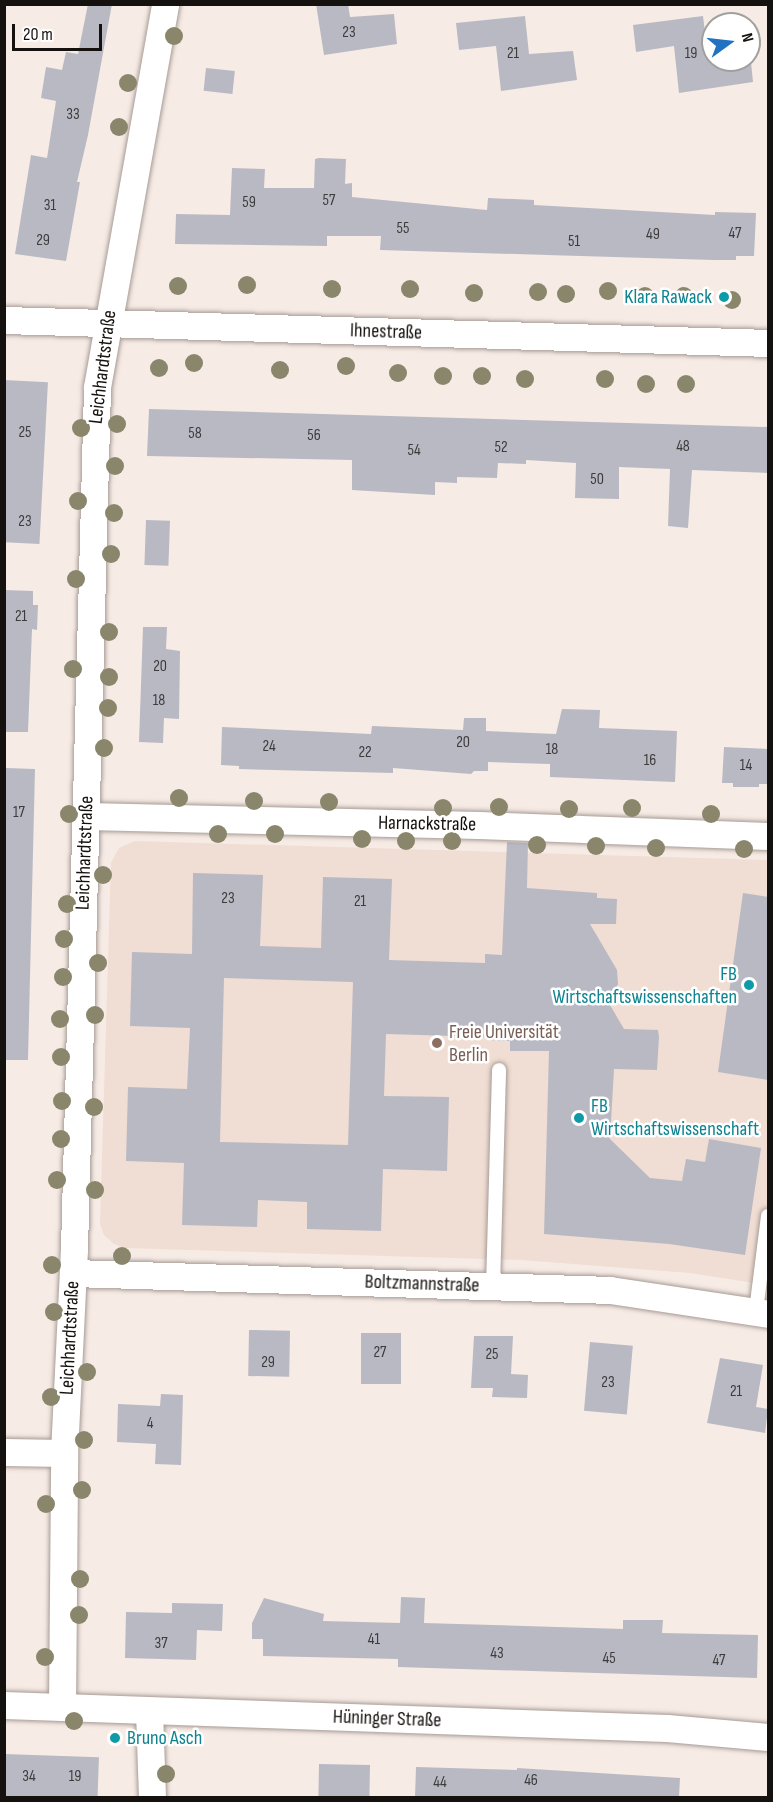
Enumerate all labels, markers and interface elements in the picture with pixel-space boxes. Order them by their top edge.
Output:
scale bar [15,12,105,50]
north arrow [701,12,761,72]
house number: 23 [342,23,356,43]
text: 20 m [23,24,53,45]
text: N [737,31,757,44]
house number: 21 [507,44,519,64]
house number: 19 [685,44,697,64]
house number: 33 [66,105,80,125]
house number: 57 [323,191,335,211]
house number: 59 [242,193,256,213]
house number: 31 [44,196,56,216]
house number: 55 [397,219,409,239]
house number: 47 [729,224,741,244]
house number: 49 [646,225,660,245]
house number: 29 [36,231,50,251]
house number: 51 [568,232,580,252]
place label: Klara Rawack [624,285,712,309]
marker: Klara Rawack [717,290,731,304]
street label: Leichhardtstraße [84,309,122,425]
street label: Ihnestraße [350,319,422,345]
house number: 25 [18,423,32,443]
house number: 58 [188,424,202,444]
house number: 56 [307,426,321,446]
house number: 48 [676,437,690,457]
house number: 52 [494,438,508,458]
house number: 54 [407,441,421,461]
house number: 50 [590,470,604,490]
house number: 23 [18,512,32,532]
house number: 21 [15,607,27,627]
house number: 20 [153,657,167,677]
house number: 18 [153,691,165,711]
house number: 20 [456,733,470,753]
house number: 24 [262,737,276,757]
house number: 18 [546,740,558,760]
house number: 22 [358,743,372,763]
house number: 16 [644,751,656,771]
house number: 14 [740,756,752,776]
street label: Leichhardtstraße [71,795,99,911]
house number: 17 [13,803,25,823]
street label: Harnackstraße [378,811,476,837]
house number: 23 [221,889,235,909]
house number: 21 [354,892,366,912]
place label: FB Wirtschaftswissenschaften [553,962,737,1009]
marker: FB Wirtschaftswissenschaften [742,978,756,992]
place label: Freie Universität Berlin [449,1020,559,1067]
marker: Freie Universität Berlin [430,1036,444,1050]
place label: FB Wirtschaftswissenschaft [591,1094,759,1141]
marker: FB Wirtschaftswissenschaft [572,1111,586,1125]
street label: Boltzmannstraße [364,1270,480,1298]
street label: Leichhardtstraße [55,1280,85,1396]
house number: 27 [373,1343,387,1363]
house number: 25 [485,1345,499,1365]
house number: 29 [261,1353,275,1373]
house number: 23 [601,1373,615,1393]
house number: 21 [730,1382,742,1402]
house number: 4 [147,1414,153,1434]
house number: 41 [368,1630,380,1650]
house number: 37 [154,1634,168,1654]
house number: 43 [490,1644,504,1664]
house number: 45 [602,1649,616,1669]
house number: 47 [713,1651,725,1671]
street label: Hüninger Straße [332,1705,442,1733]
place label: Bruno Asch [127,1726,202,1750]
marker: Bruno Asch [108,1731,122,1745]
house number: 34 [22,1767,36,1787]
house number: 19 [69,1767,81,1787]
house number: 46 [524,1771,538,1791]
house number: 44 [433,1773,447,1793]

